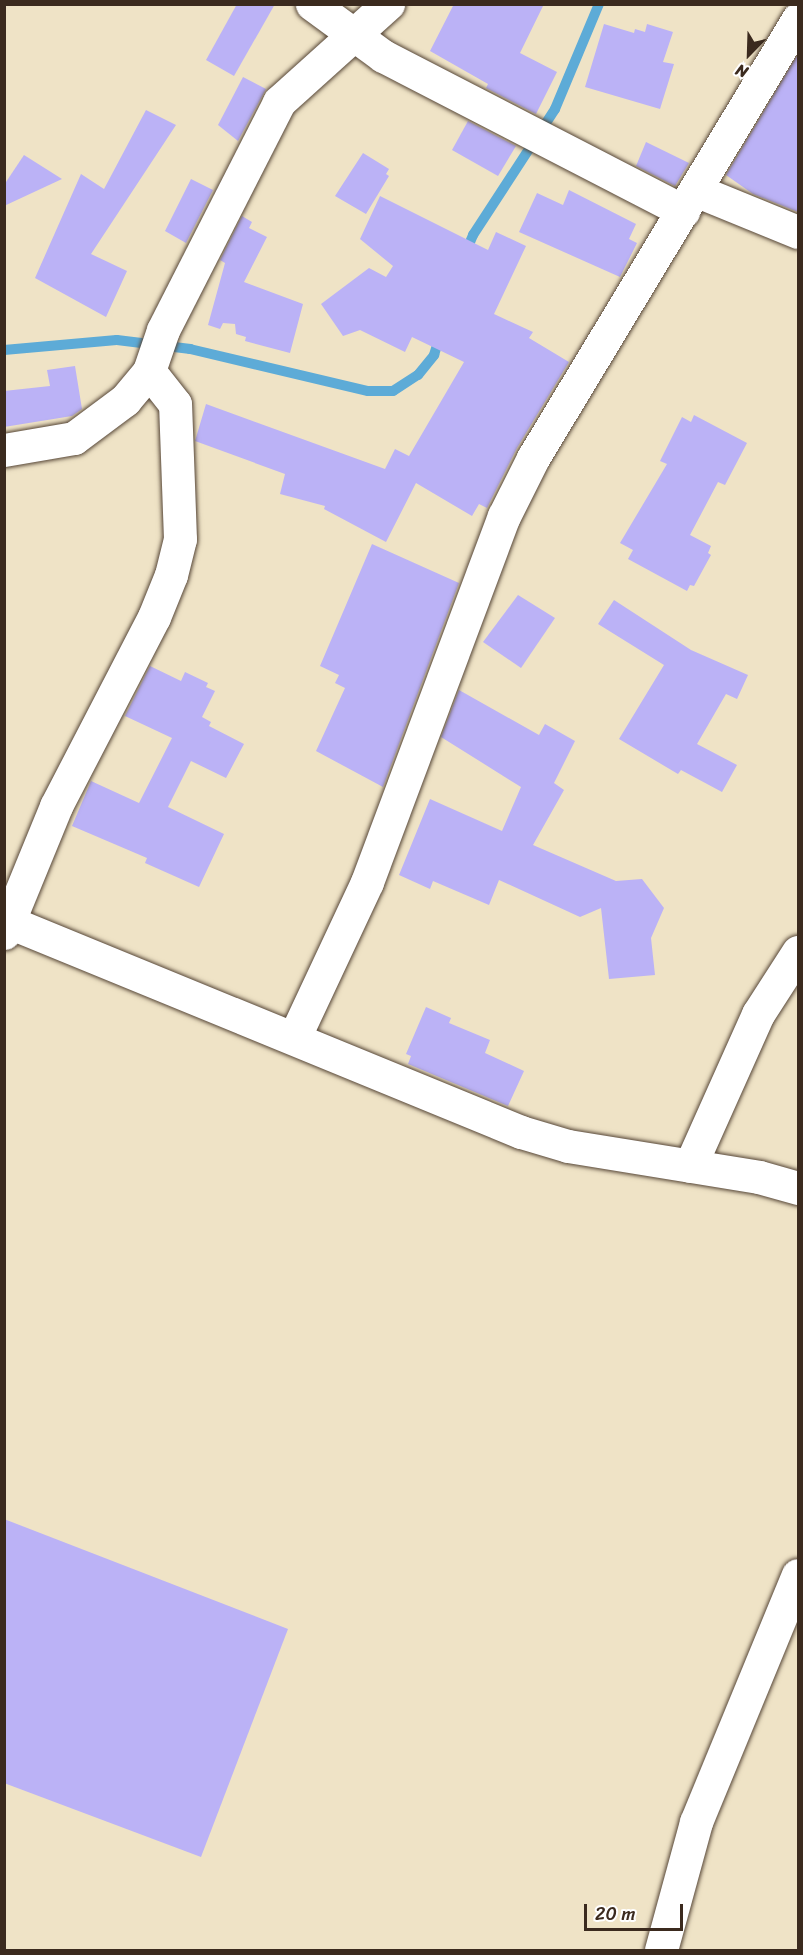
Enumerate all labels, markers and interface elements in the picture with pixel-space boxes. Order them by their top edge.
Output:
north arrow [719,24,779,84]
text: N [731,56,753,87]
scale bar [587,1892,686,1930]
text: 20 m [595,1898,635,1930]

